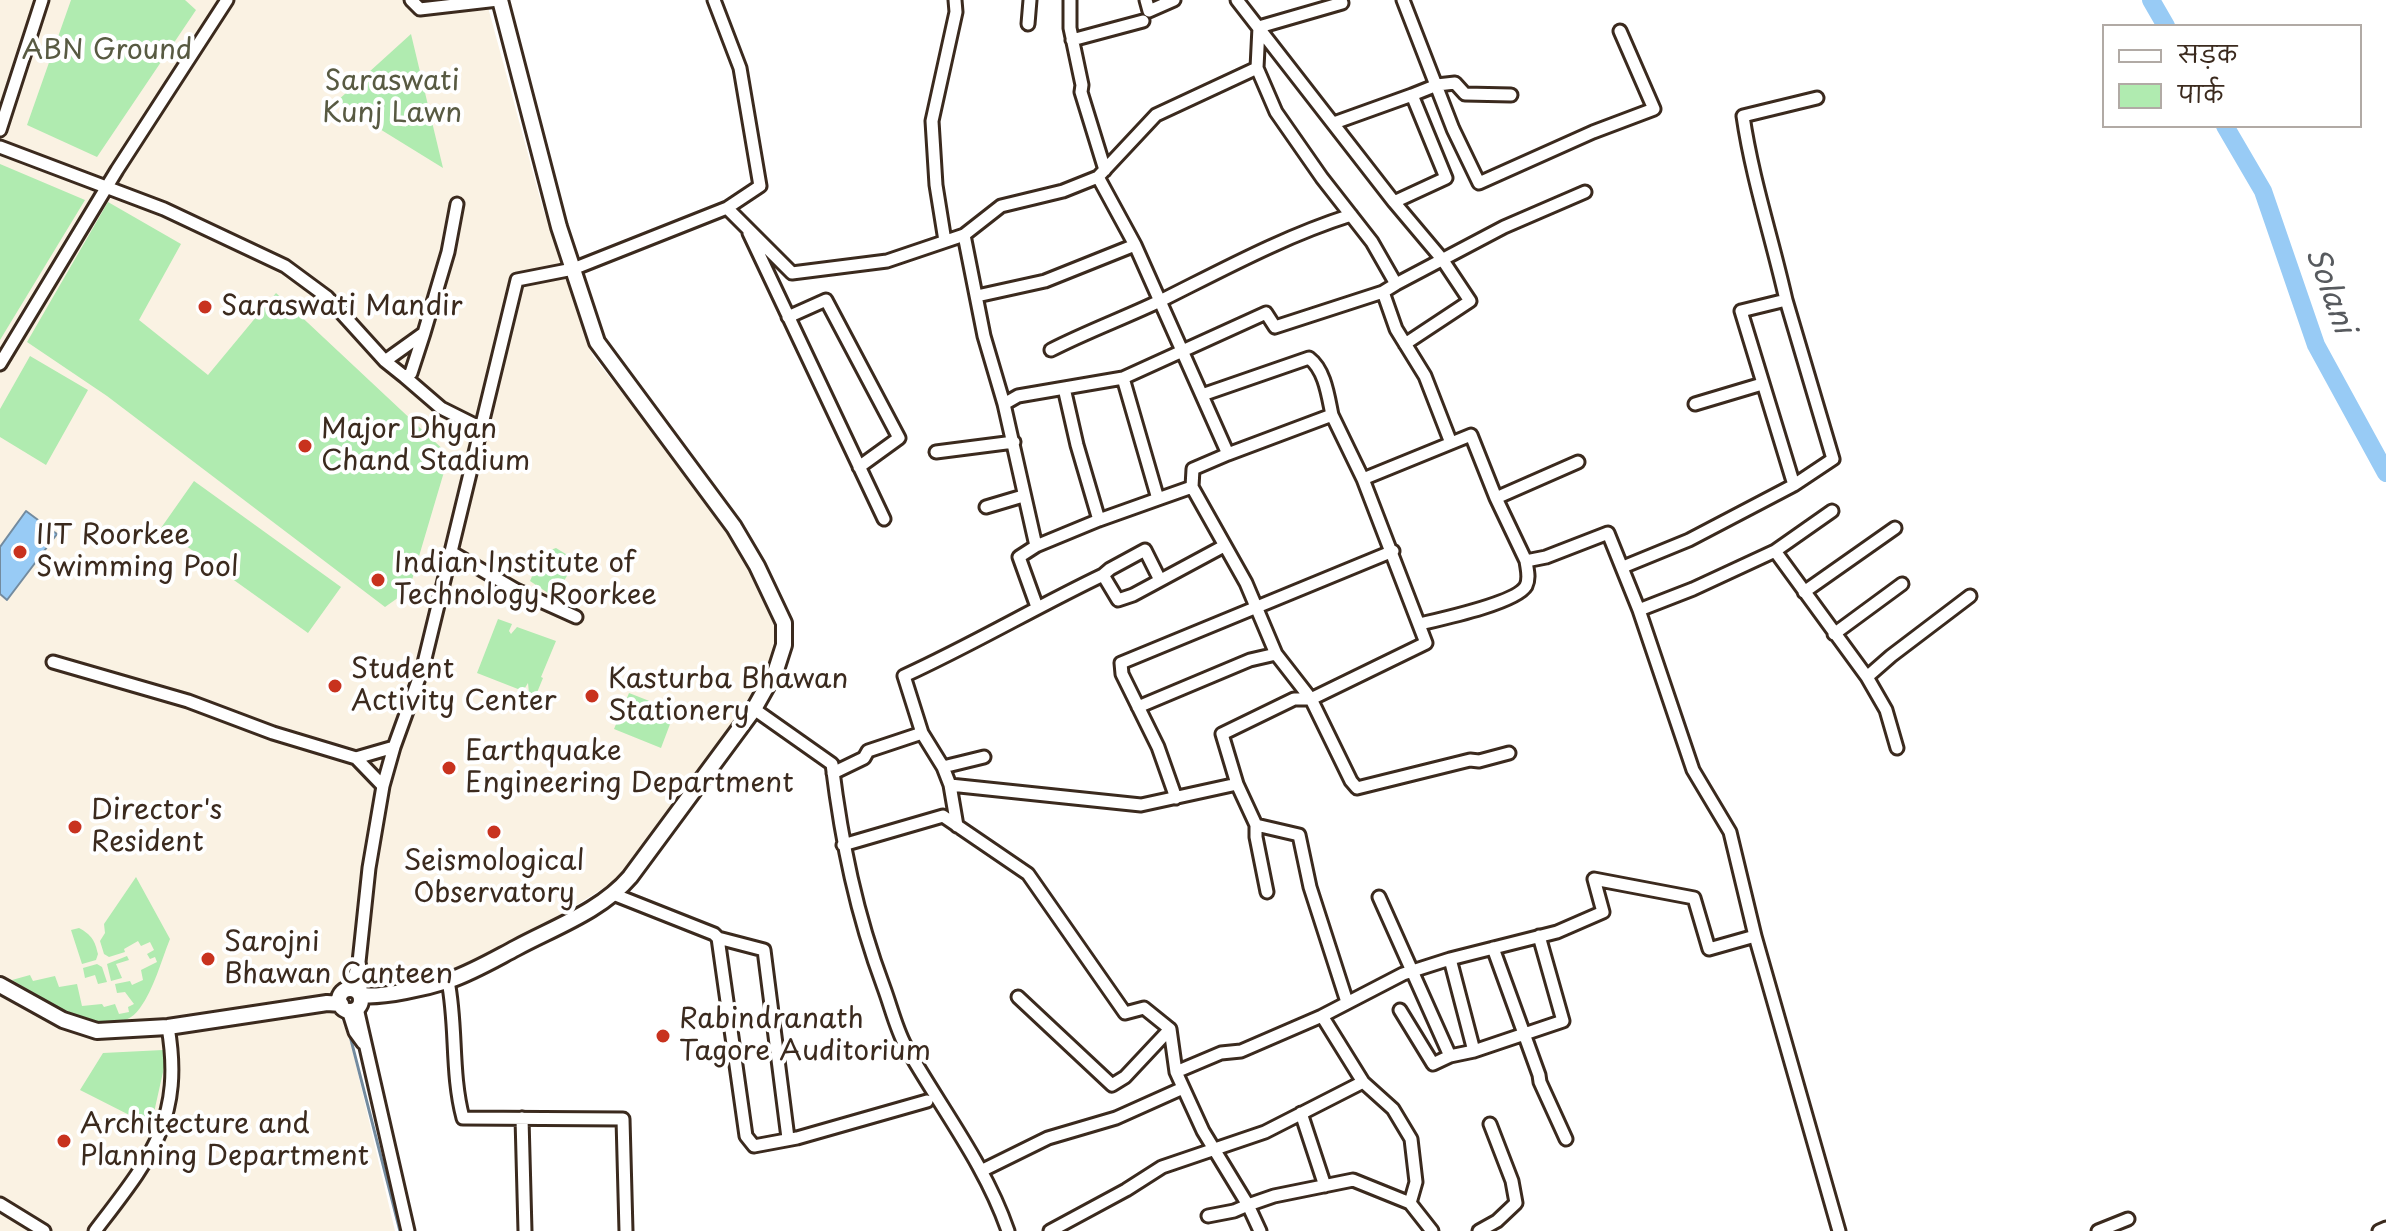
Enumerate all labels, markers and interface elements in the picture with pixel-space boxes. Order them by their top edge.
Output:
legend [2102,24,2362,128]
park label: ABN Ground [22,34,192,68]
text: सड़क [2178,35,2237,71]
park label: Saraswati Kunj Lawn [322,65,462,131]
text: पार्क [2178,75,2223,111]
water label: Solani [2297,243,2361,339]
place label: Saraswati Mandir [221,290,462,324]
marker: Saraswati Mandir [196,298,214,316]
place label: Major Dhyan Chand Stadium [321,413,530,479]
marker: Major Dhyan Chand Stadium [296,437,314,455]
place label: IIT Roorkee Swimming Pool [36,519,239,585]
marker: IIT Roorkee Swimming Pool [11,543,29,561]
place label: Indian Institute of Technology Roorkee [394,547,657,613]
marker: Indian Institute of Technology Roorkee [369,571,387,589]
place label: Student Activity Center [351,653,557,719]
place label: Kasturba Bhawan Stationery [608,663,848,729]
marker: Student Activity Center [326,677,344,695]
marker: Kasturba Bhawan Stationery [583,687,601,705]
place label: Earthquake Engineering Department [465,735,794,801]
marker: Earthquake Engineering Department [440,759,458,777]
place label: Director's Resident [91,794,222,860]
marker: Director's Resident [66,818,84,836]
marker: Seismological Observatory [485,823,503,841]
place label: Seismological Observatory [403,845,585,911]
place label: Sarojni Bhawan Canteen [224,926,453,992]
marker: Sarojni Bhawan Canteen [199,950,217,968]
place label: Rabindranath Tagore Auditorium [679,1003,931,1069]
marker: Rabindranath Tagore Auditorium [654,1027,672,1045]
place label: Architecture and Planning Department [80,1108,369,1174]
marker: Architecture and Planning Department [55,1132,73,1150]

